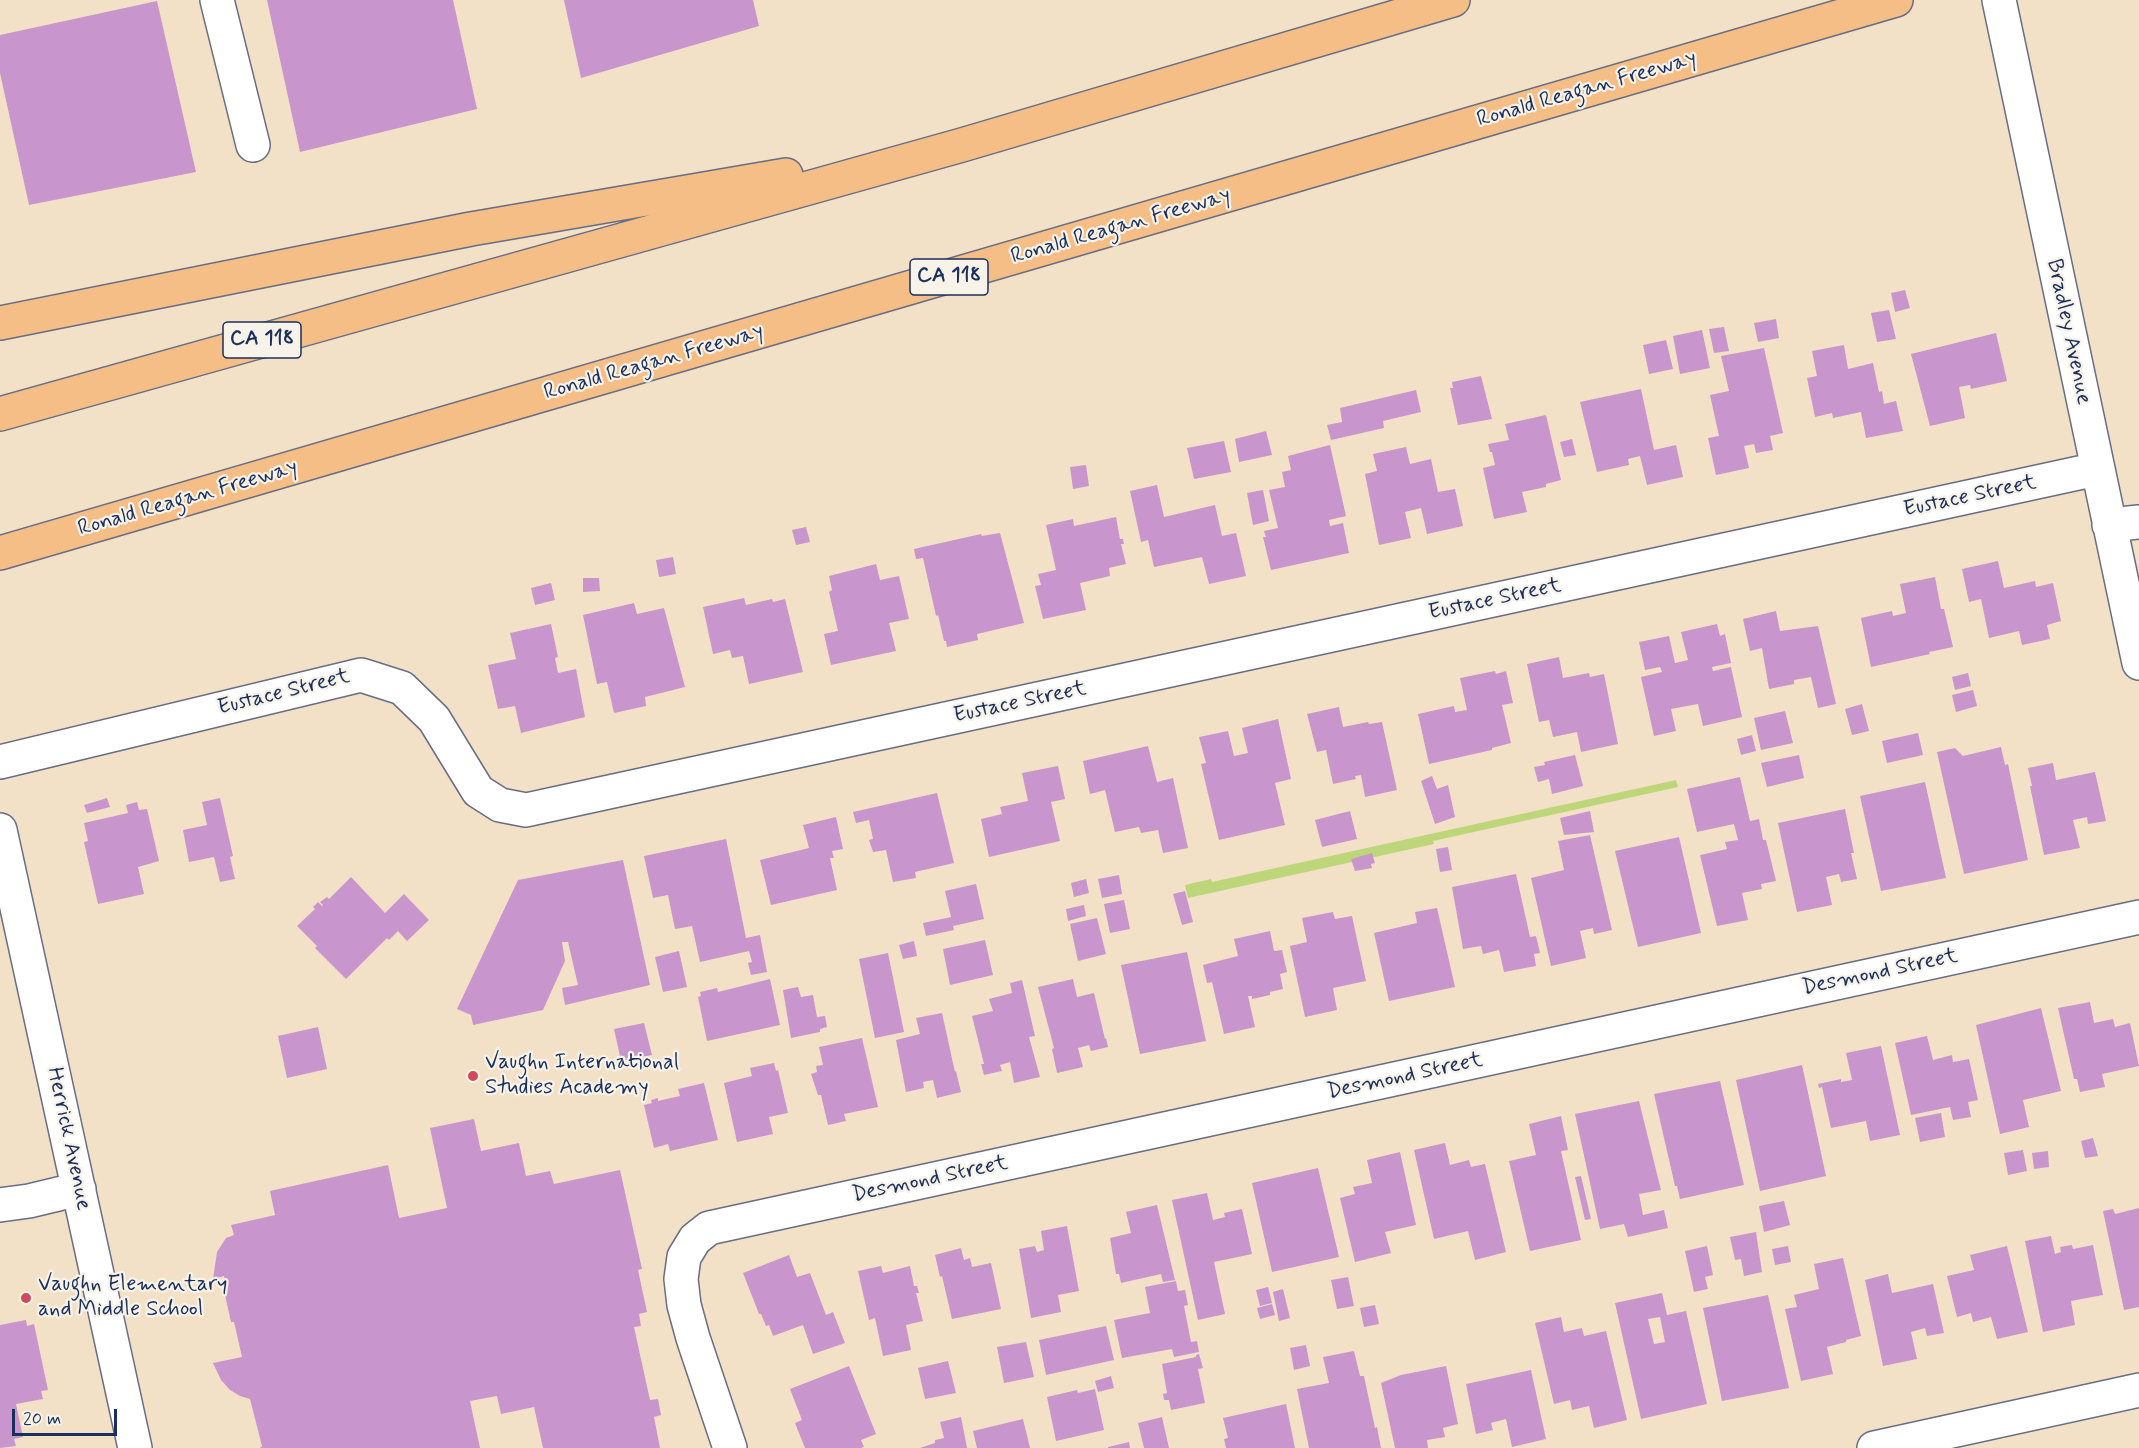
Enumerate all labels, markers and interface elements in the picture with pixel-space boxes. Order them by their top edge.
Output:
street label: Ronald Reagan Freeway [1474,46,1700,134]
street label: Ronald Reagan Freeway [1008,183,1234,271]
street label: Bradley Avenue [2040,257,2096,407]
road number: CA 118 [910,259,988,295]
street label: Ronald Reagan Freeway [541,319,767,407]
road number: CA 118 [223,322,301,358]
street label: Ronald Reagan Freeway [75,455,301,543]
street label: Eustace Street [1901,470,2039,524]
street label: Eustace Street [1426,573,1564,627]
street label: Eustace Street [215,664,353,722]
street label: Eustace Street [951,676,1089,730]
street label: Desmond Street [1800,944,1960,1002]
street label: Desmond Street [1325,1048,1485,1106]
place label: Vaughn International Studies Academy [485,1050,679,1102]
street label: Herrick Avenue [40,1065,96,1213]
marker: Vaughn International Studies Academy [466,1069,480,1083]
street label: Desmond Street [850,1151,1010,1209]
place label: Vaughn Elementary and Middle School [38,1272,227,1324]
marker: Vaughn Elementary and Middle School [19,1291,33,1305]
scale bar [15,1397,120,1435]
text: 20 m [23,1407,61,1431]

